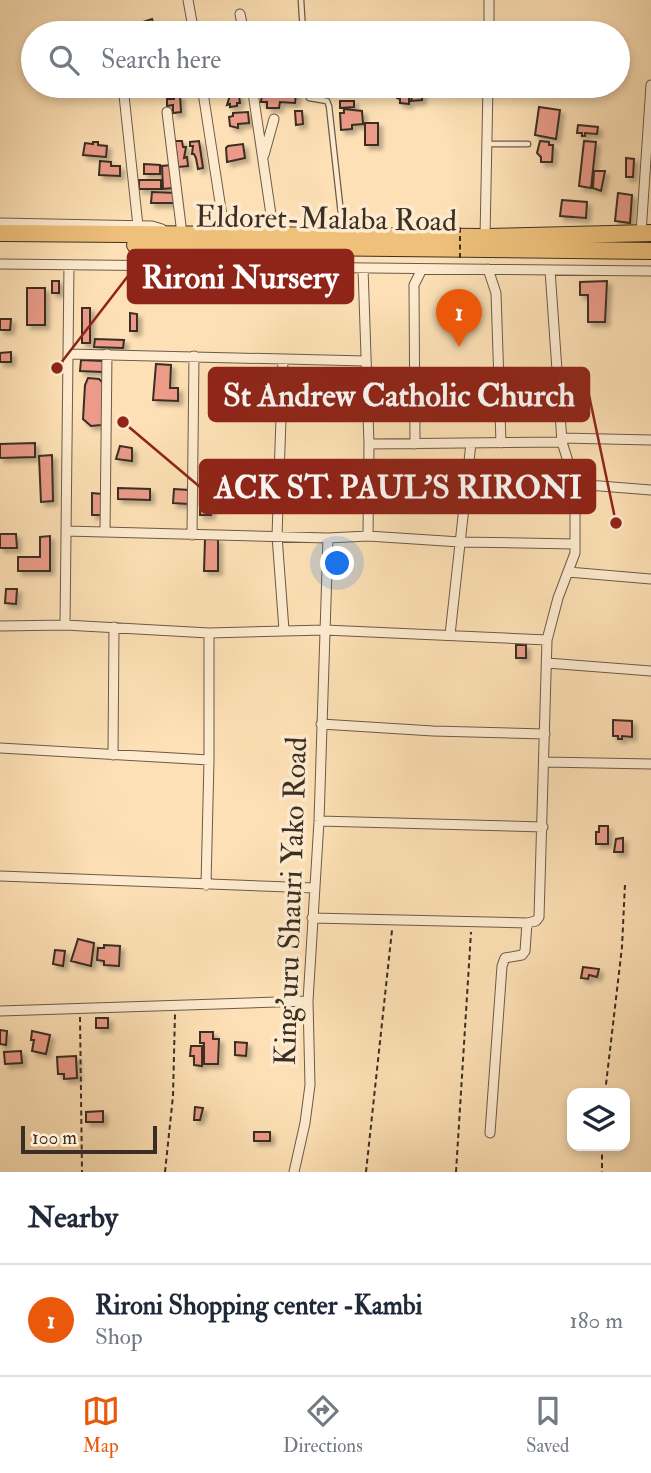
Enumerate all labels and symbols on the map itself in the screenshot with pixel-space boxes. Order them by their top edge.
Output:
street label: Eldoret-Malaba Road [195,198,457,240]
callout: Rironi Nursery [128,250,353,303]
text: Rironi Nursery [141,258,339,298]
pin: 1 [436,289,482,347]
callout: St Andrew Catholic Church [209,368,589,421]
text: St Andrew Catholic Church [223,376,575,416]
callout: ACK ST. PAUL'S RIRONI [200,460,595,513]
text: ACK ST. PAUL'S RIRONI [212,468,582,508]
your location [320,546,354,580]
street label: King'uru Shauri Yako Road [267,736,315,1066]
scale bar [21,1123,158,1155]

